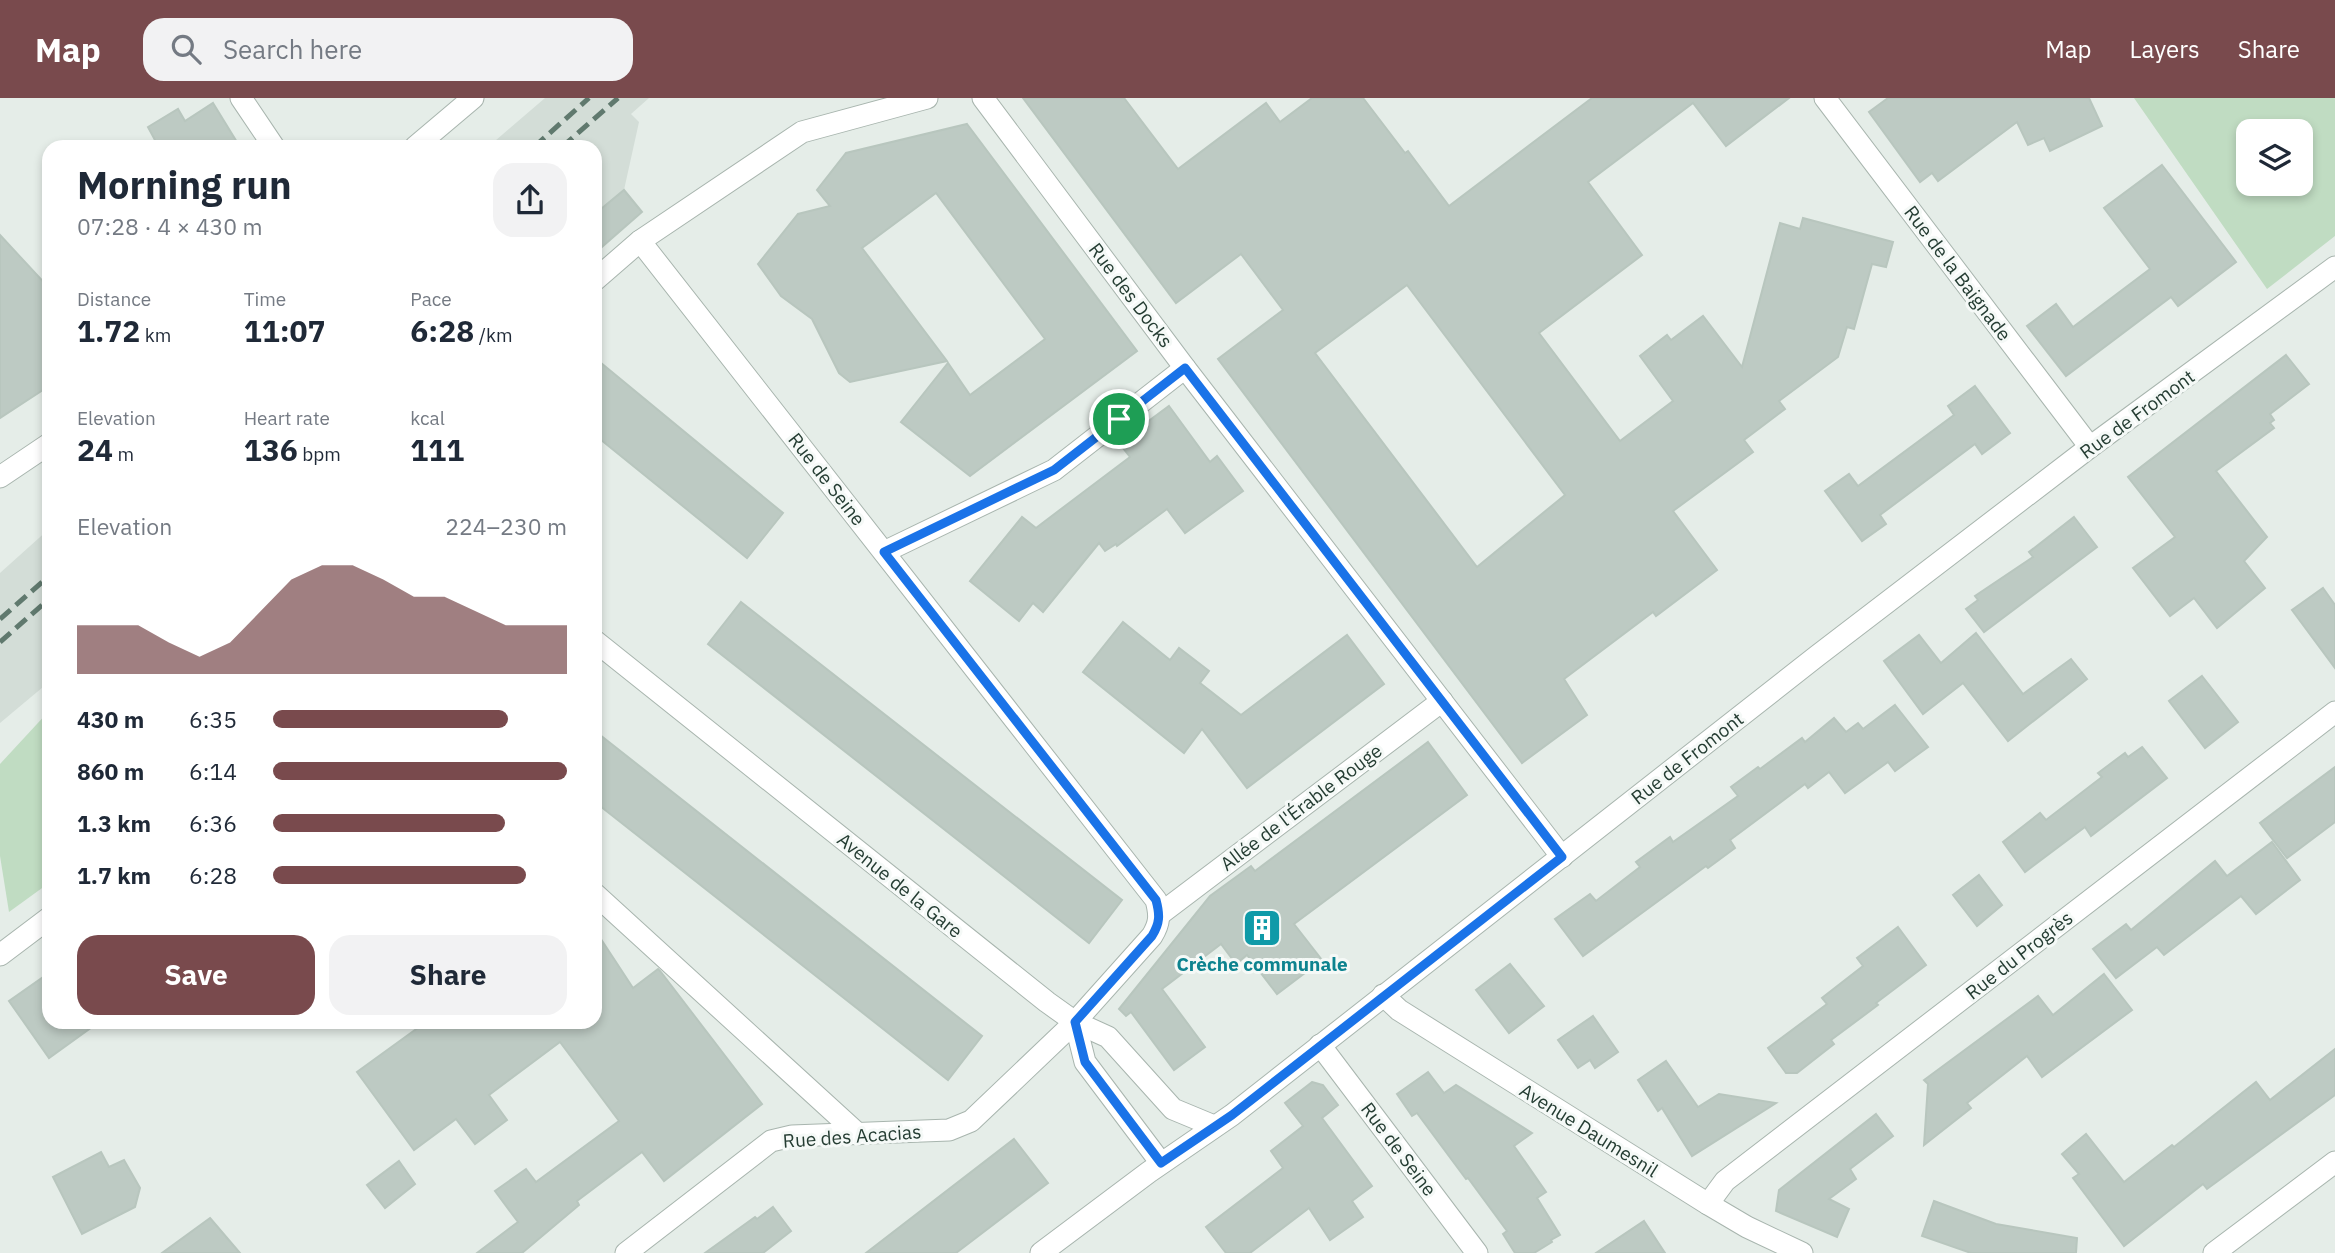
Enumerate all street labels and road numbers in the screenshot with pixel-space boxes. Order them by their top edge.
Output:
street label: Rue de la Baignade [1899,201,2017,345]
street label: Rue des Docks [1084,238,1178,352]
street label: Rue de Fromont [2075,364,2199,464]
street label: Rue de Seine [783,428,871,530]
street label: Rue de Fromont [1626,707,1748,809]
street label: Allée de l'Érable Rouge [1215,738,1387,876]
street label: Avenue de la Gare [832,827,968,943]
street label: Rue du Progrès [1961,906,2077,1004]
street label: Avenue Daumesnil [1515,1078,1663,1182]
street label: Rue de Seine [1356,1097,1442,1201]
street label: Rue des Acacias [782,1119,922,1153]

